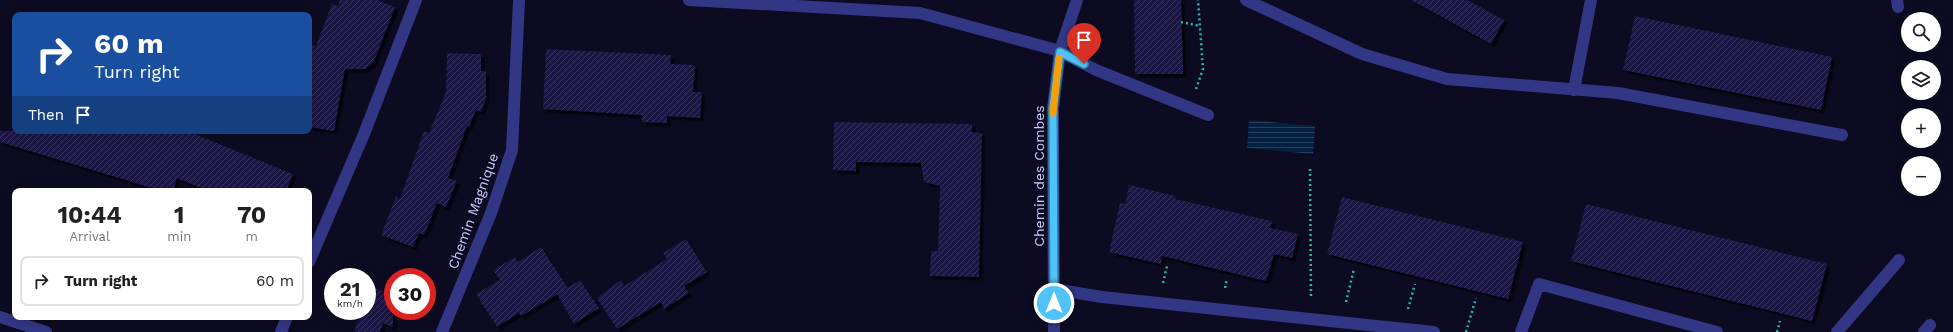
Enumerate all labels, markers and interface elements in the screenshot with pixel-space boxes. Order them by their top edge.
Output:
map controls [1901,12,1941,196]
button: search [1901,12,1941,52]
pin [1067,23,1101,64]
text: 60 m [94,27,164,60]
icon: right [28,28,80,80]
icon: arrive [1073,29,1095,51]
button: layers [1901,60,1941,100]
text: Turn right [94,61,180,82]
icon: arrive [72,104,94,126]
street label: Chemin des Combes [1031,105,1047,247]
text: Then [28,106,64,124]
button: + [1901,108,1941,148]
street label: Chemin Magnique [445,151,501,271]
button: − [1901,156,1941,196]
text: 10:44 [58,201,122,229]
text: 1 [174,201,184,229]
text: 70 [237,201,266,229]
text: Arrival [69,229,110,244]
text: min [167,229,191,244]
text: m [245,229,258,244]
speed limit sign: 30 [384,268,436,320]
icon: right [30,270,52,292]
text: Turn right [64,272,137,290]
text: 60 m [256,272,294,290]
text: 21 [340,277,360,301]
position arrow [1033,282,1075,324]
text: km/h [337,298,363,309]

